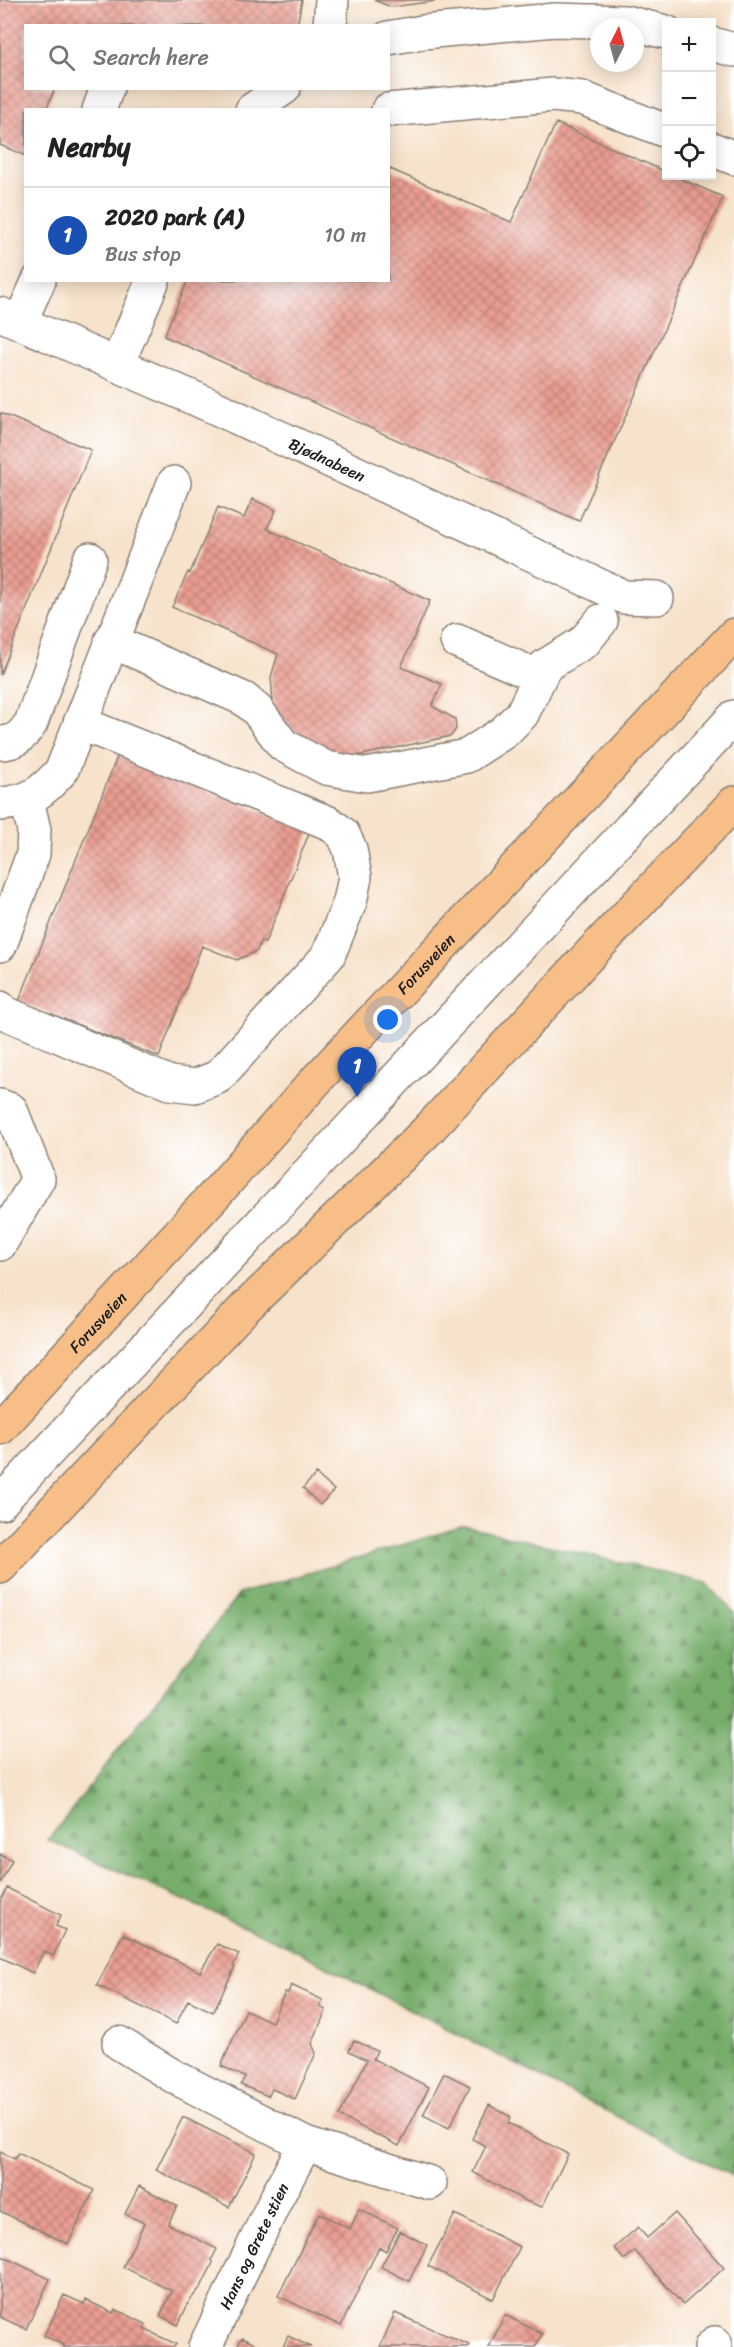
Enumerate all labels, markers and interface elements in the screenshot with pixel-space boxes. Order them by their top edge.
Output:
north arrow [590,18,644,72]
map controls [662,18,716,180]
button: + [662,18,716,72]
search box [24,24,390,90]
text: Search here [93,38,209,77]
icon: search [45,41,78,74]
button: − [662,72,716,126]
text: Nearby [48,124,130,170]
button: locate [662,126,716,180]
text: 2020 park (A) [105,198,243,237]
text: 1 [63,218,72,253]
text: 10 m [324,218,366,253]
text: Bus stop [105,237,181,272]
street label: Bjødnabeen [284,429,371,490]
street label: Forusveien [389,926,463,1001]
your location [373,1005,402,1034]
pin: 1 [338,1048,376,1097]
street label: Forusveien [62,1284,134,1360]
street label: Hans og Grete stien [211,2177,297,2315]

